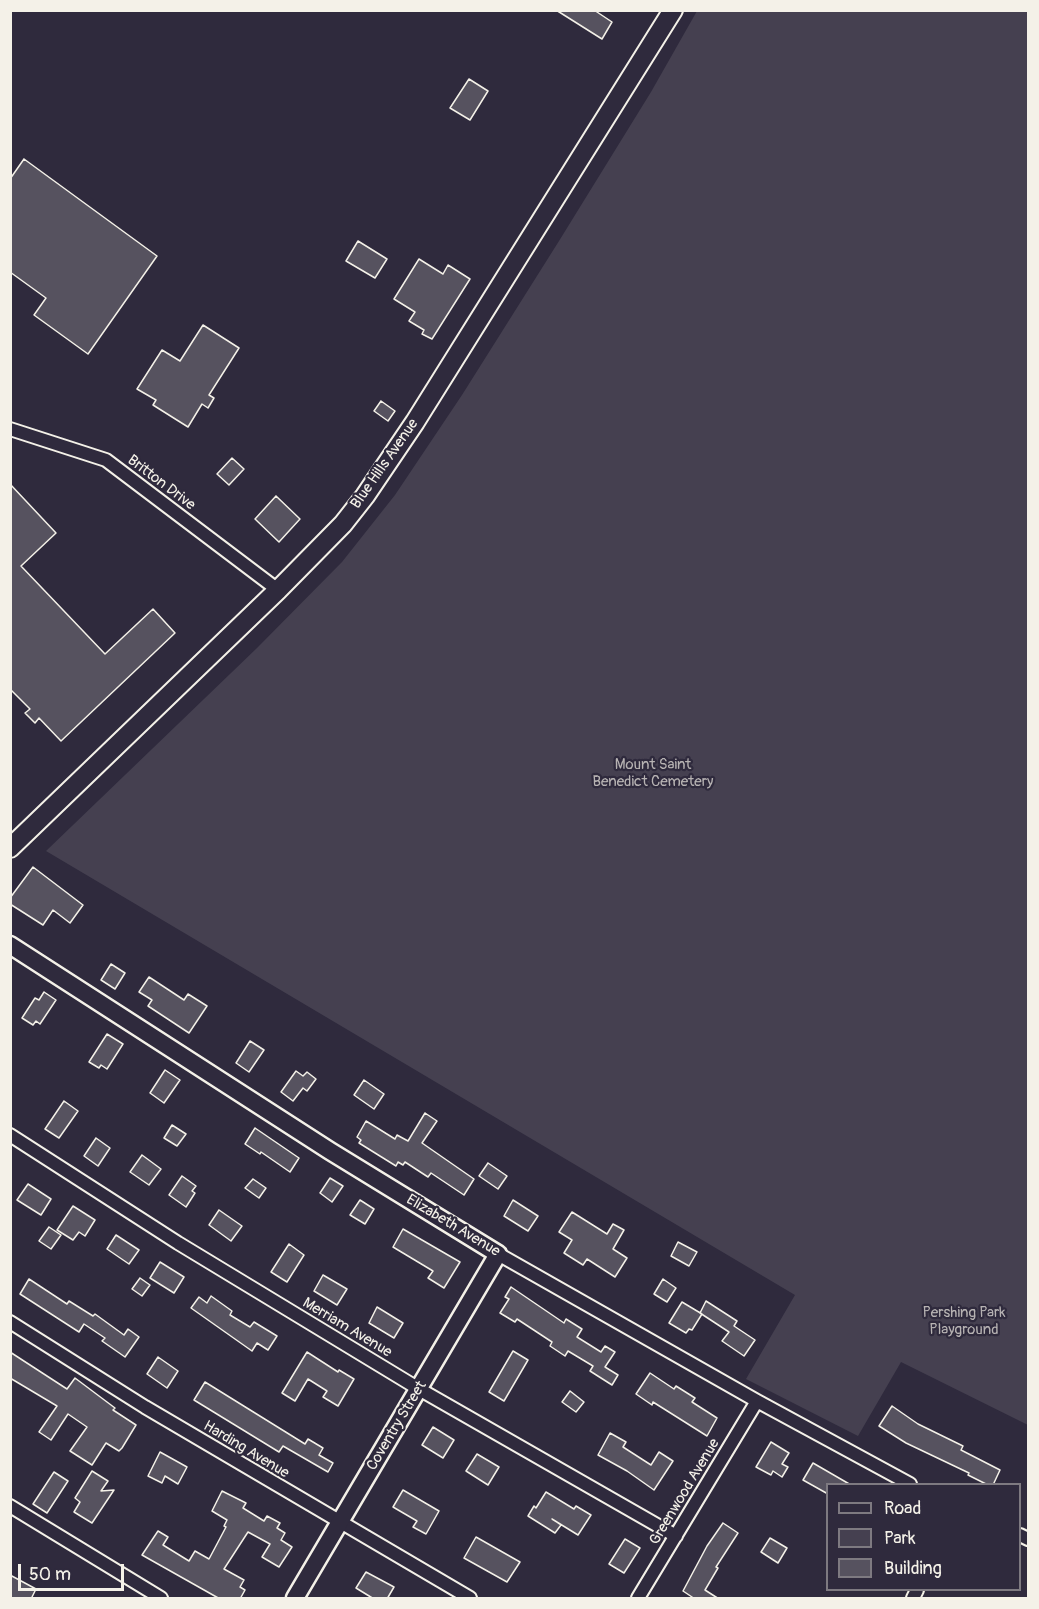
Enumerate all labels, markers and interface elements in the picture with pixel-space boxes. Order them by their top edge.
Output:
street label: Blue Hills Avenue [347,416,423,512]
street label: Britton Drive [124,452,198,514]
park label: Mount Saint Benedict Cemetery [593,756,713,791]
street label: Elizabeth Avenue [403,1191,503,1261]
street label: Merriam Avenue [299,1294,395,1362]
park label: Pershing Park Playground [923,1304,1005,1339]
street label: Coventry Street [363,1378,431,1474]
street label: Harding Avenue [200,1417,292,1483]
street label: Greenwood Avenue [646,1436,724,1548]
legend [826,1483,1021,1591]
text: Road [884,1497,921,1520]
text: Park [884,1527,916,1550]
scale bar [21,1552,128,1590]
text: Building [884,1557,942,1580]
text: 50 m [29,1563,71,1586]

